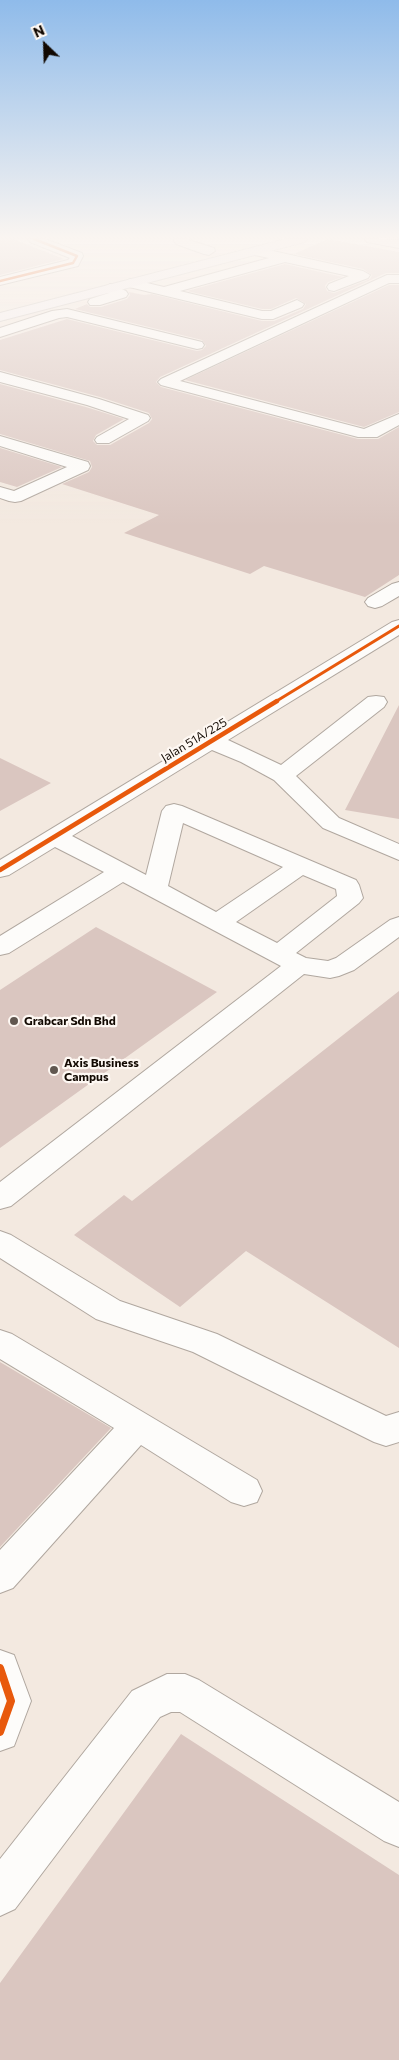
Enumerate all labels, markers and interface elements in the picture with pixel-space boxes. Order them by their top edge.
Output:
north arrow [20,20,70,70]
text: N [30,21,47,41]
street label: Jalan 51A/225 [159,715,229,765]
place label: Grabcar Sdn Bhd [24,1014,116,1028]
marker: Grabcar Sdn Bhd [8,1015,20,1027]
place label: Axis Business Campus [64,1056,139,1084]
marker: Axis Business Campus [48,1064,60,1076]

